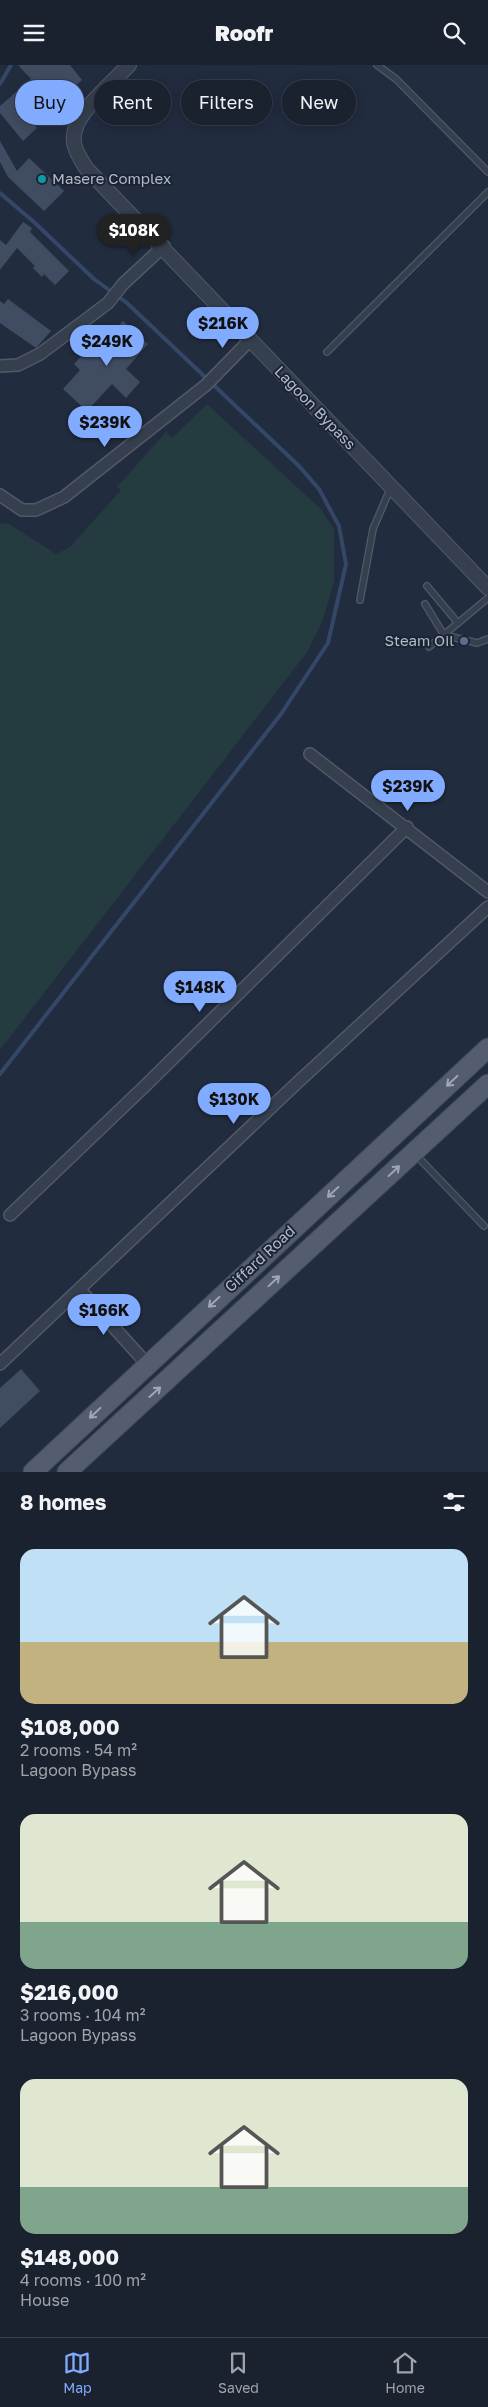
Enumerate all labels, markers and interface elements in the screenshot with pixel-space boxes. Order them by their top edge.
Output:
icon: menu [20,19,48,47]
text: Roofr [215,19,273,46]
icon: search [440,19,468,47]
chip: Buy [15,80,84,125]
chip: Rent [94,80,171,125]
chip: Filters [181,80,272,125]
chip: New [282,80,356,125]
place label: Masere Complex [52,169,171,187]
marker: Masere Complex [36,173,48,185]
pin: $108K [99,213,169,256]
text: $108K [108,220,160,240]
pin: $216K [188,307,258,349]
text: $216K [198,313,248,333]
pin: $249K [72,325,142,367]
text: $249K [81,331,133,351]
street label: Lagoon Bypass [271,362,360,453]
pin: $239K [70,405,140,448]
text: $239K [79,412,131,432]
place label: Steam Oil [385,631,454,649]
marker: Steam Oil [458,635,470,647]
pin: $239K [373,769,443,812]
text: $239K [382,776,434,796]
pin: $148K [165,971,235,1013]
text: $148K [175,977,225,997]
one-way arrow [446,1075,459,1087]
pin: $130K [199,1083,269,1125]
text: $130K [209,1089,259,1109]
one-way arrow [387,1165,400,1177]
one-way arrow [327,1186,340,1198]
street label: Giffard Road [221,1221,298,1295]
one-way arrow [268,1276,281,1287]
pin: $166K [69,1293,139,1336]
one-way arrow [207,1296,220,1308]
text: $166K [79,1300,129,1320]
one-way arrow [149,1387,162,1398]
one-way arrow [89,1407,101,1419]
icon: filters [440,1488,468,1516]
text: 8 homes [20,1489,107,1515]
icon: home [199,1582,289,1672]
text: $108,000 [20,1714,120,1740]
text: 2 rooms · 54 m² [20,1740,137,1760]
text: Lagoon Bypass [20,1760,137,1780]
icon: home [199,1847,289,1937]
text: $216,000 [20,1979,119,2005]
text: 3 rooms · 104 m² [20,2005,145,2025]
text: Lagoon Bypass [20,2025,137,2045]
icon: home [199,2112,289,2202]
text: $148,000 [20,2244,119,2270]
text: 4 rooms · 100 m² [20,2270,146,2290]
text: House [20,2290,69,2310]
tab: Map [63,2349,92,2396]
tab: Saved [218,2349,259,2396]
tab: Home [385,2349,425,2396]

